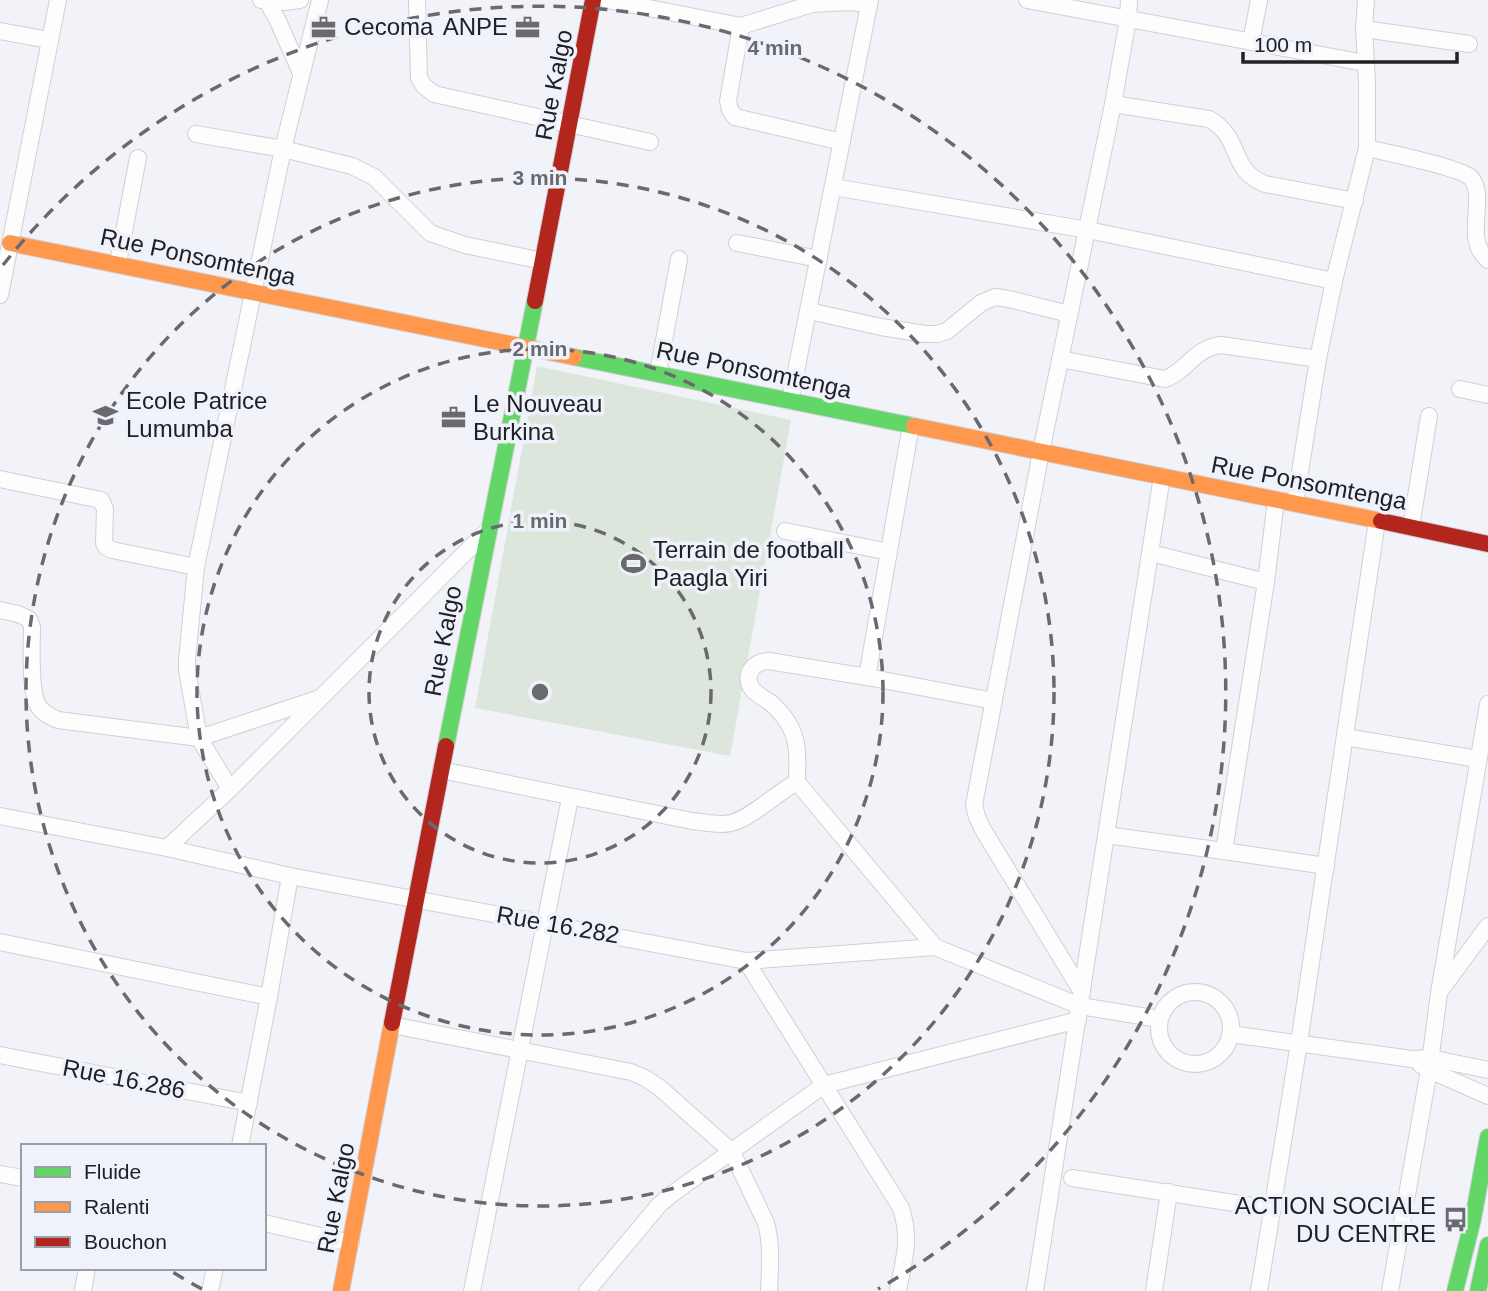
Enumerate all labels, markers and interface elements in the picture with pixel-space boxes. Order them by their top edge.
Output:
office icon: Cecoma [310,13,338,41]
place label: Cecoma [344,13,434,40]
place label: ANPE [443,13,508,40]
office icon: ANPE [514,13,542,41]
scale bar [1243,21,1456,65]
street label: Rue Kalgo [530,27,577,142]
text: 100 m [1254,33,1312,56]
text: 4 min [748,36,802,59]
text: 3 min [513,166,567,189]
street label: Rue Ponsomtenga [98,223,299,291]
street label: Rue Ponsomtenga [654,336,855,404]
text: 2 min [513,337,567,360]
place label: Ecole Patrice Lumumba [126,387,267,442]
place label: Le Nouveau Burkina [473,390,602,445]
school or university icon: Ecole Patrice Lumumba [92,401,120,429]
office icon: Le Nouveau Burkina [439,404,467,432]
street label: Rue Ponsomtenga [1209,450,1410,515]
text: 1 min [513,509,567,532]
place label: Terrain de football Paagla Yiri [653,536,844,591]
sports icon: Terrain de football Paagla Yiri [619,550,647,578]
street label: Rue Kalgo [419,583,466,698]
centre of rings [528,680,552,704]
street label: Rue 16.282 [495,900,622,949]
street label: Rue 16.286 [61,1053,188,1104]
street label: Rue Kalgo [312,1140,359,1255]
legend [21,1144,266,1270]
text: Fluide [84,1160,141,1183]
place label: ACTION SOCIALE DU CENTRE [1235,1192,1436,1247]
text: Ralenti [84,1195,149,1218]
bus stop icon: ACTION SOCIALE DU CENTRE [1442,1206,1470,1234]
text: Bouchon [84,1230,167,1253]

